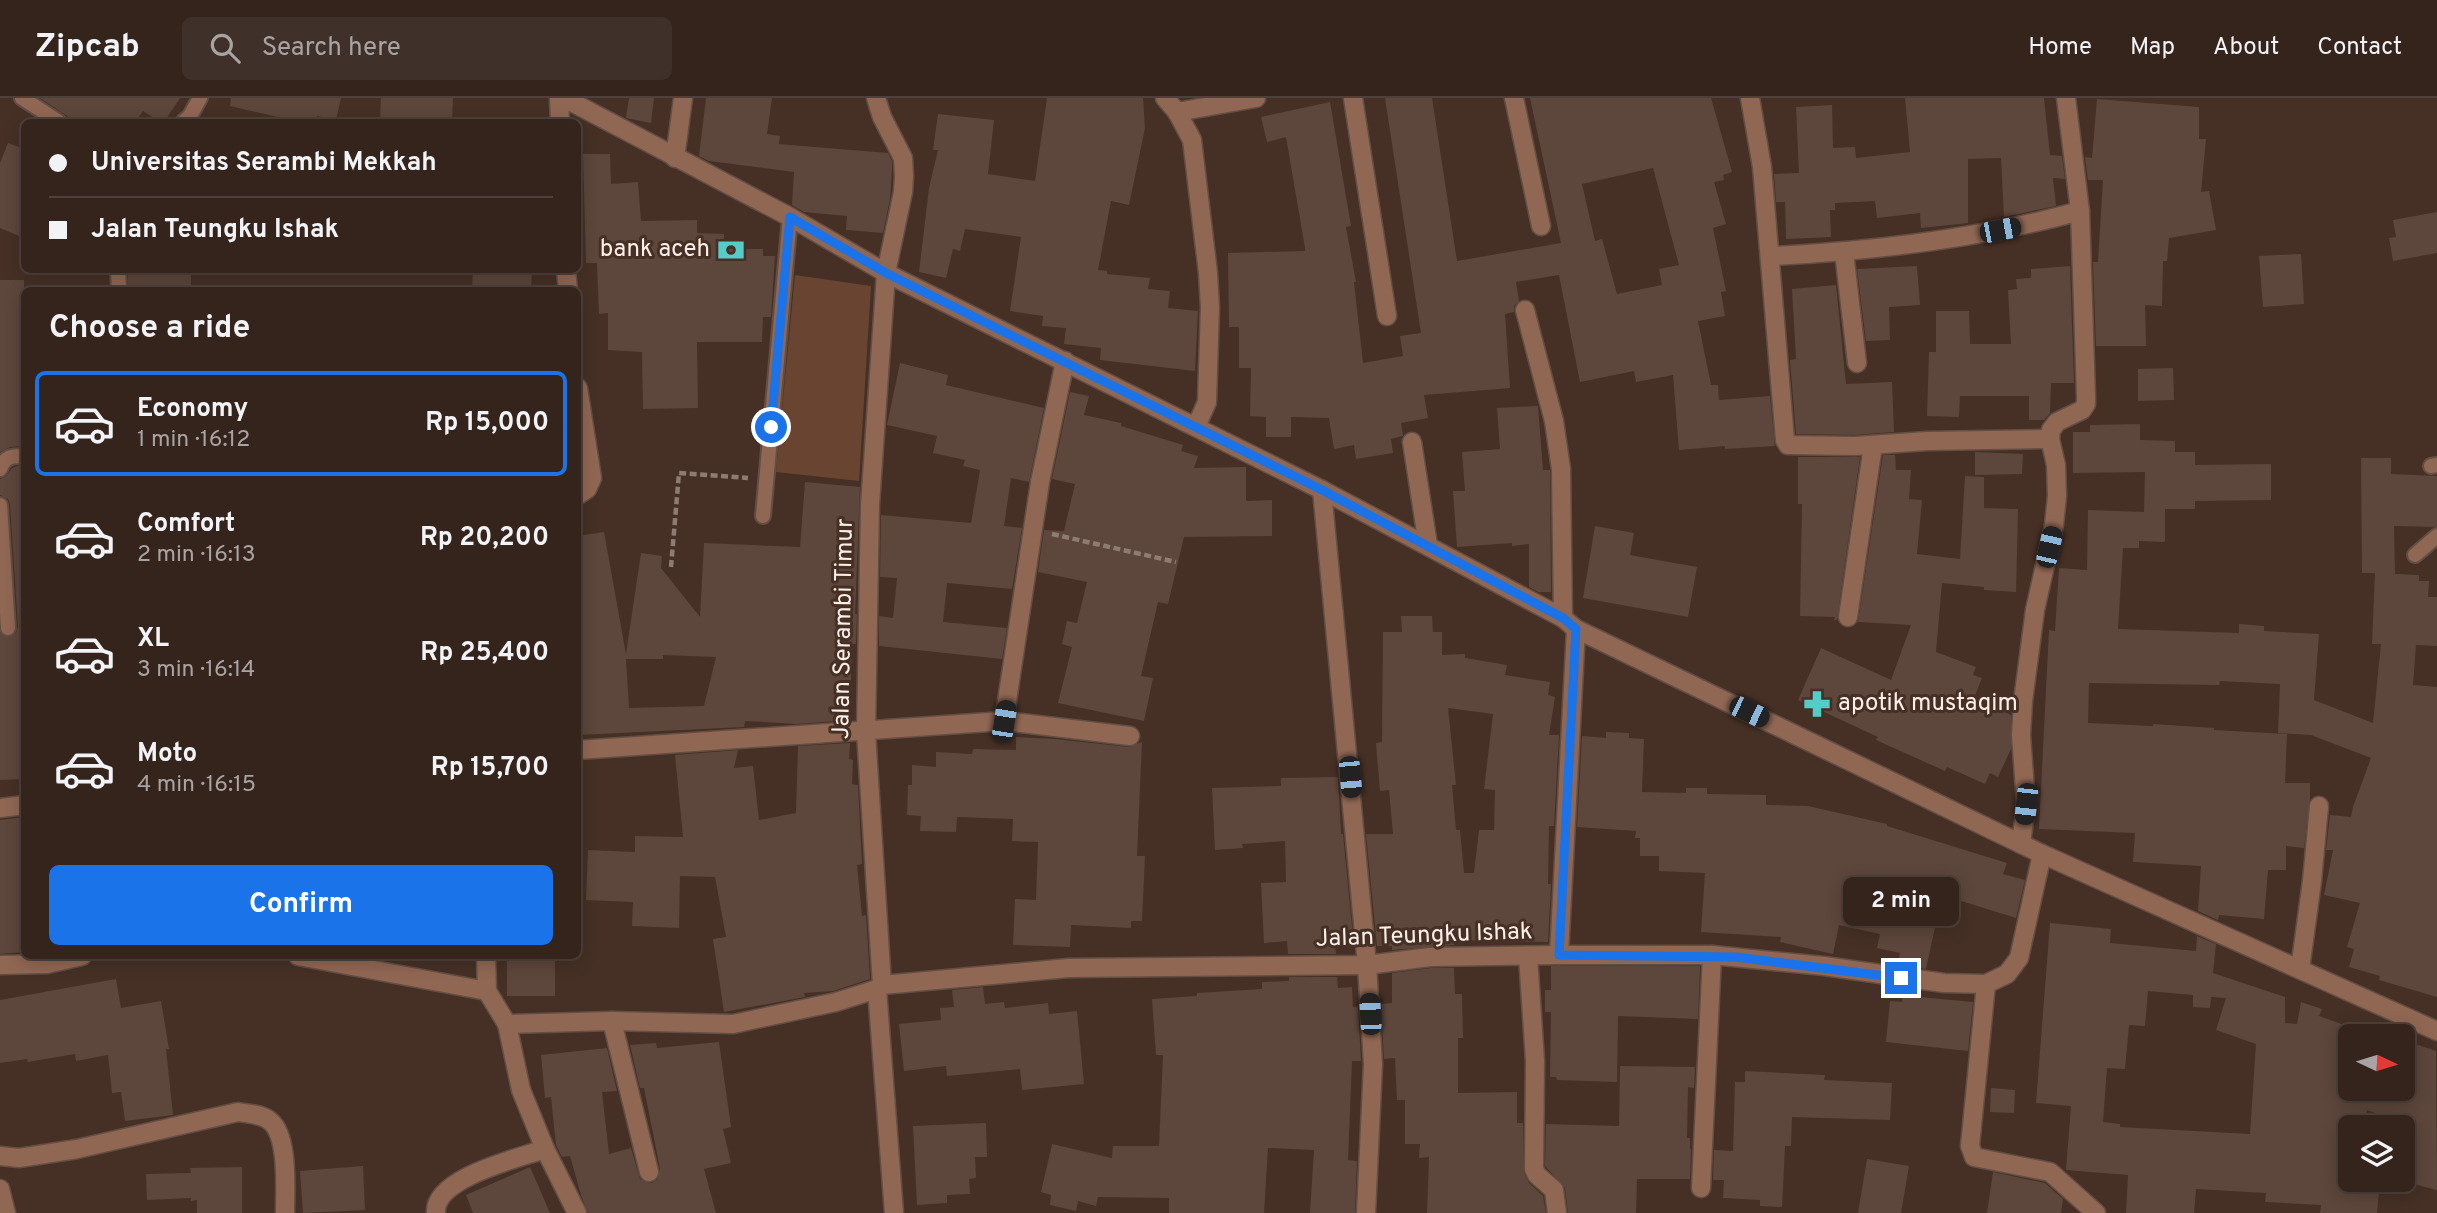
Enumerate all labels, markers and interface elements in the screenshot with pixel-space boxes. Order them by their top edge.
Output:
search box [182,17,672,80]
text: Zipcab [35,27,140,69]
icon: search [206,29,244,67]
text: Search here [262,32,401,65]
text: Home [2028,33,2092,63]
text: Map [2130,33,2175,63]
text: About [2213,33,2279,63]
text: Contact [2317,33,2402,63]
text: Universitas Serambi Mekkah [91,147,437,180]
text: Jalan Teungku Ishak [91,214,339,247]
car [1978,216,2023,244]
place label: bank aceh [600,235,710,265]
bank icon: bank aceh [716,235,746,265]
text: Choose a ride [49,309,250,349]
icon: car [53,392,116,455]
text: Economy [137,393,248,426]
text: Rp 15,000 [425,407,549,440]
route start [755,411,787,443]
text: 1 min · 16:12 [137,426,250,455]
icon: car [53,507,116,570]
text: Comfort [137,508,235,541]
street label: Jalan Serambi Timur [827,518,861,740]
text: Rp 20,200 [420,522,549,555]
car [2035,524,2064,570]
text: 2 min · 16:13 [137,541,255,570]
icon: car [53,622,116,685]
text: XL [137,623,169,656]
text: Rp 25,400 [420,637,549,670]
text: 3 min · 16:14 [137,656,255,685]
pharmacy icon: apotik mustaqim [1802,689,1832,719]
place label: apotik mustaqim [1838,689,2018,719]
car [1726,693,1773,731]
car [991,699,1018,743]
icon: car [53,737,116,800]
text: Moto [137,738,197,771]
text: Rp 15,700 [431,752,549,785]
car [1338,755,1363,799]
text: 4 min · 16:15 [137,771,256,800]
car [2014,782,2039,826]
button: Confirm [49,865,553,945]
callout: 2 min [1843,876,1959,926]
text: 2 min [1871,887,1931,916]
street label: Jalan Teungku Ishak [1315,917,1533,955]
route end [1885,962,1917,994]
car [1359,992,1382,1036]
north arrow [2338,1024,2415,1101]
map controls [2338,1024,2415,1192]
button: layers [2338,1115,2415,1192]

